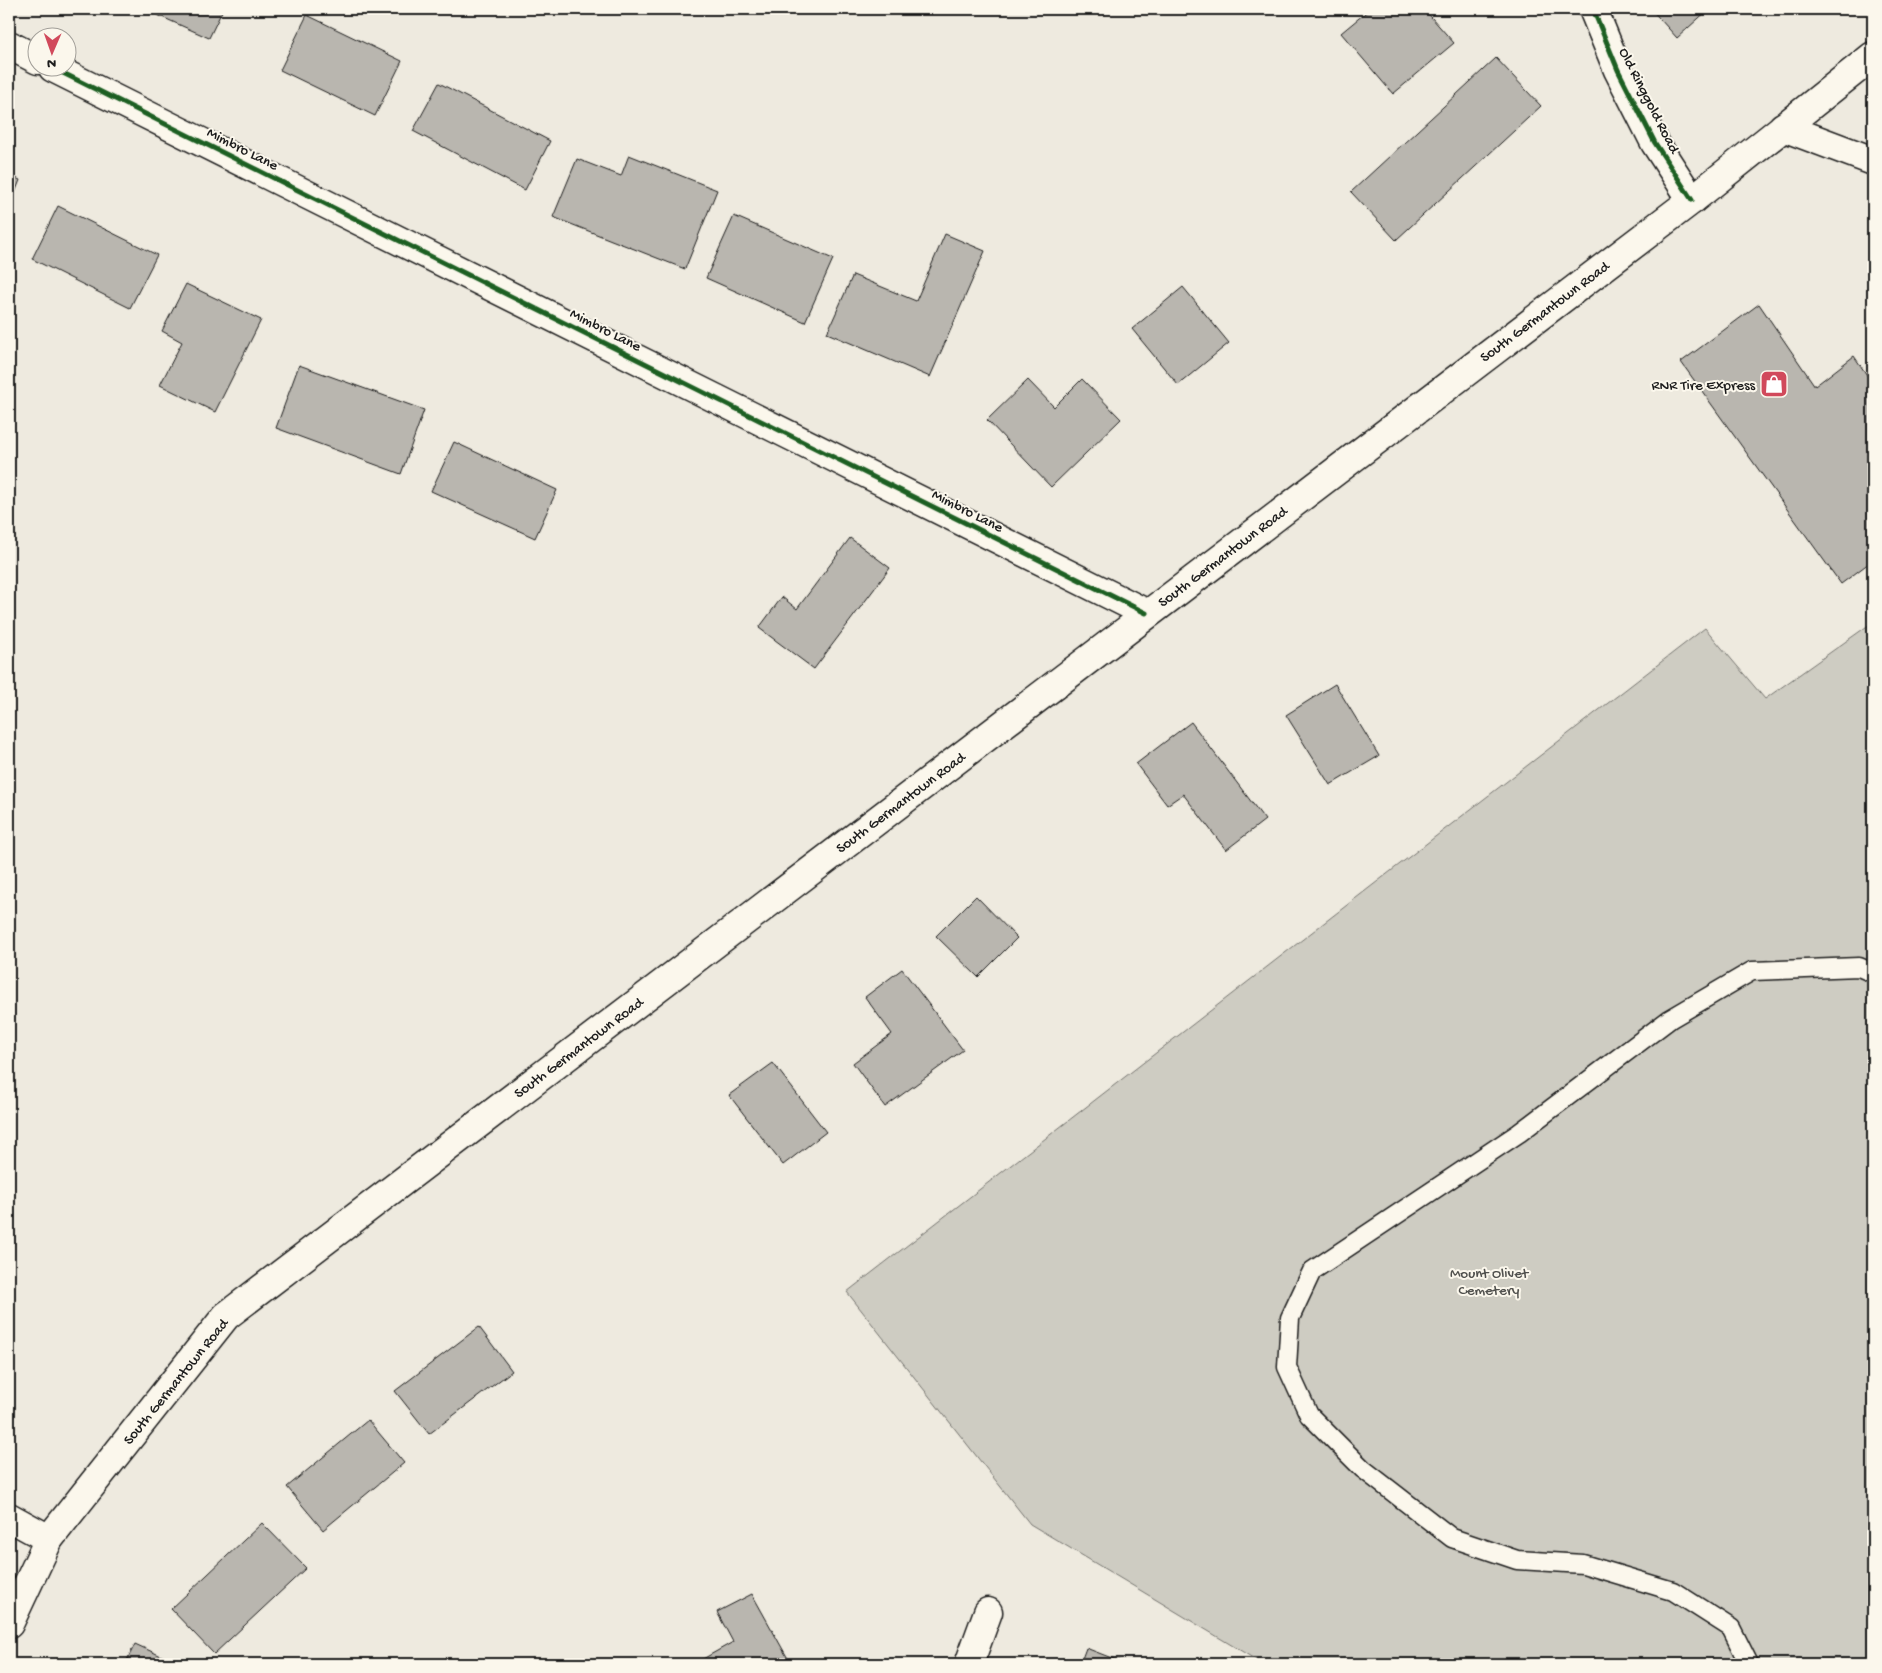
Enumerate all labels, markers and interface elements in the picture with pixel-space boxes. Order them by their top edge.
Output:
north arrow [28,28,78,78]
street label: Old Ringgold Road [1614,45,1683,158]
text: N [47,54,56,71]
street label: Mimbro Lane [203,124,281,176]
street label: South Germantown Road [1477,257,1614,367]
street label: Mimbro Lane [566,305,644,357]
shop icon: RNR Tire Express [1759,369,1789,399]
place label: RNR Tire Express [1652,377,1755,395]
street label: Mimbro Lane [928,486,1006,538]
street label: South Germantown Road [1155,502,1292,612]
street label: South Germantown Road [833,748,970,858]
street label: South Germantown Road [511,993,648,1103]
park label: Mount Olivet Cemetery [1450,1265,1530,1300]
street label: South Germantown Road [120,1315,234,1449]

